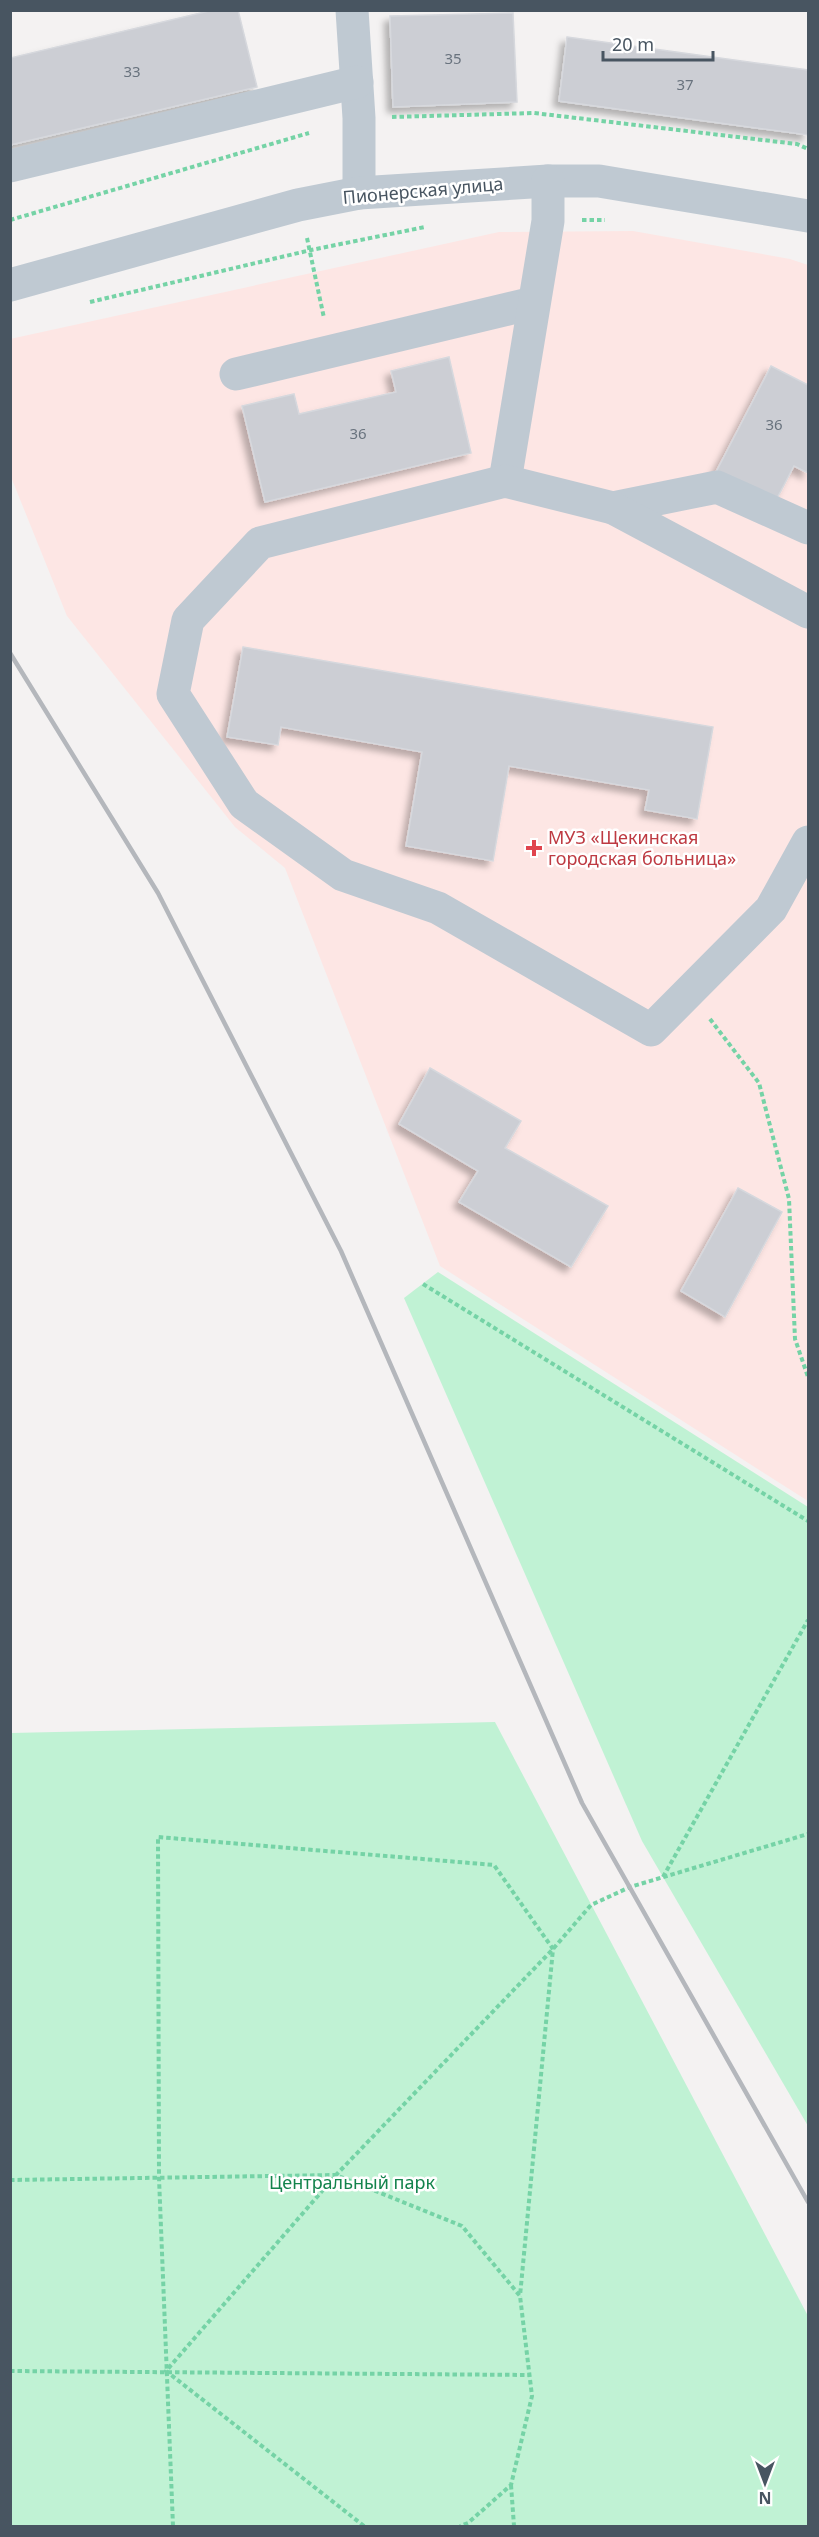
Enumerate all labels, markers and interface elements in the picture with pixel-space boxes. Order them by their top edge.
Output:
scale bar [603,24,712,62]
text: 20 m [612,32,654,56]
house number: 35 [444,48,462,68]
house number: 33 [123,61,141,81]
house number: 37 [676,74,694,94]
street label: Пионерская улица [342,171,504,209]
house number: 36 [765,414,783,434]
house number: 36 [349,423,367,443]
place label: МУЗ «Щекинская городская больница» [548,825,736,870]
marker: МУЗ «Щекинская городская больница» [525,839,543,857]
park label: Центральный парк [269,2170,435,2194]
north arrow [735,2453,795,2513]
text: N [758,2487,772,2509]

